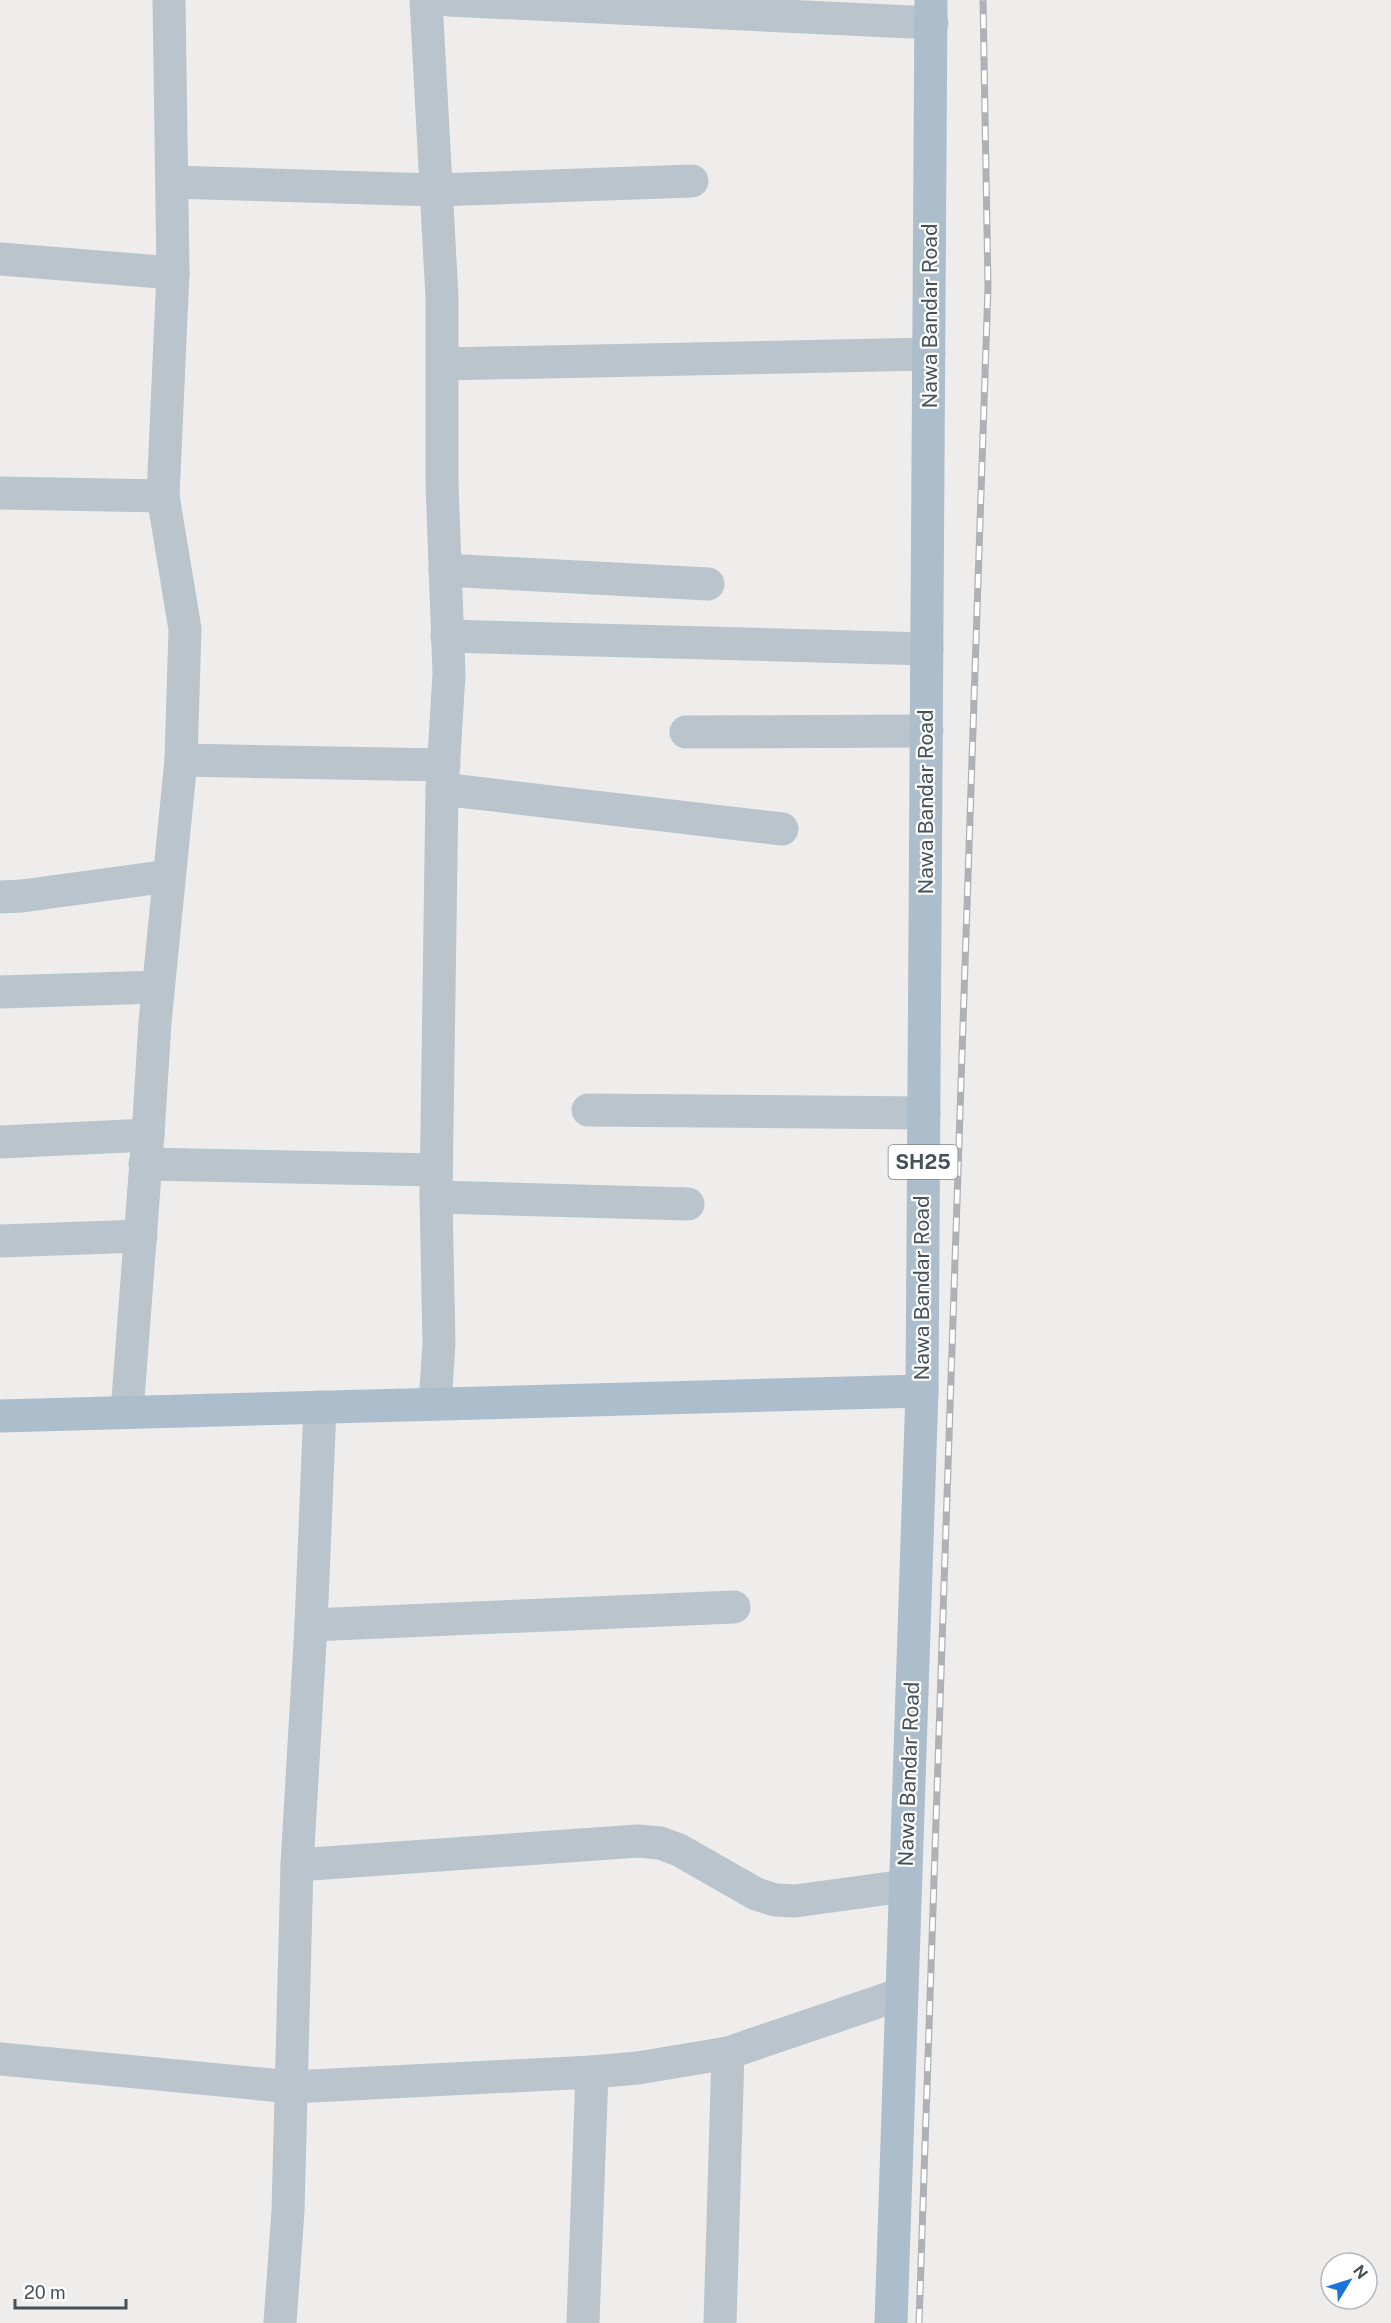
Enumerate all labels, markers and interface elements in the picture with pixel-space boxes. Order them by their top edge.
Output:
street label: Nawa Bandar Road [917,224,942,408]
street label: Nawa Bandar Road [913,710,938,894]
road number: SH25 [888,1145,958,1179]
street label: Nawa Bandar Road [909,1196,934,1380]
street label: Nawa Bandar Road [893,1681,924,1867]
north arrow [1319,2251,1379,2311]
text: N [1349,2261,1372,2283]
scale bar [15,2272,126,2310]
text: 20 m [24,2282,66,2303]

